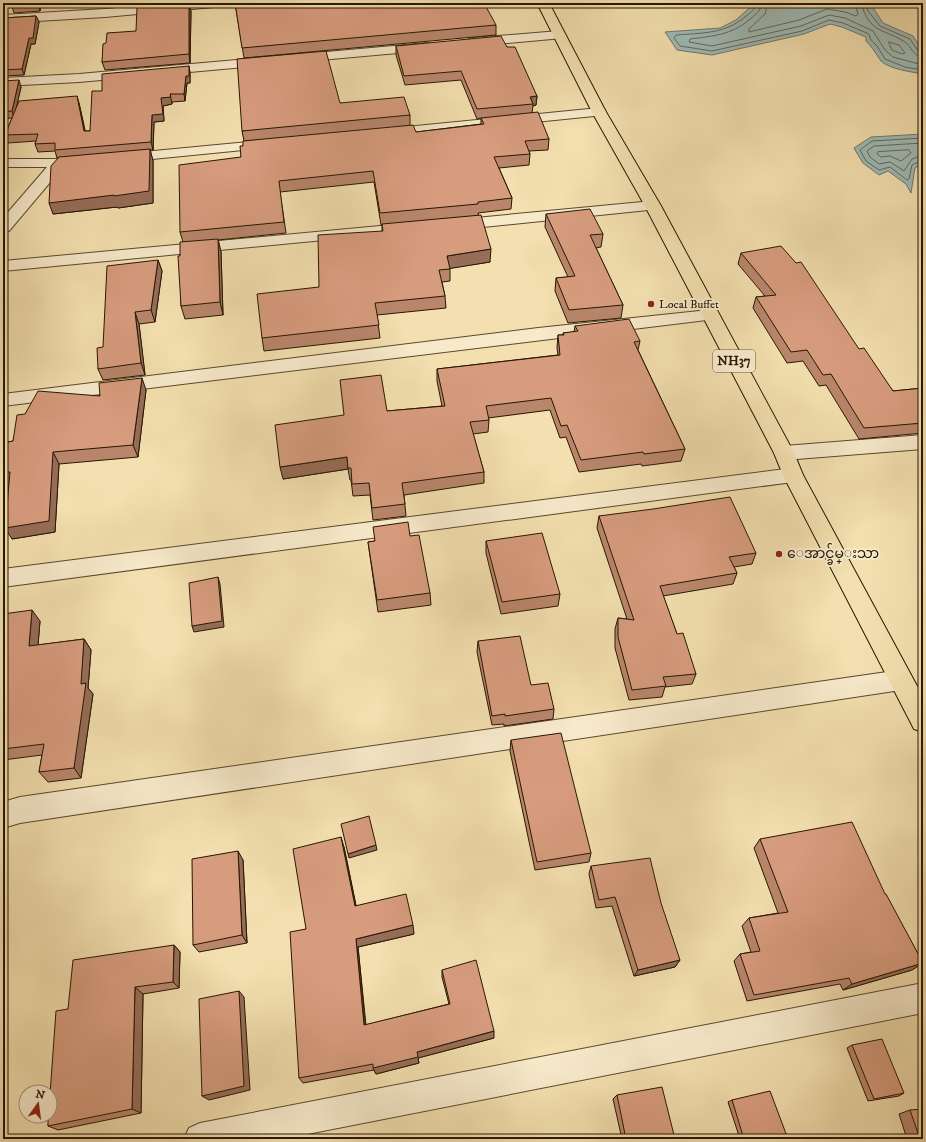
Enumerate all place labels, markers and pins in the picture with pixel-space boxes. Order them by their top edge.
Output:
place label: Local Buffet [659,297,719,312]
marker: Local Buffet [646,299,656,309]
place label: ေအာင္ခ်မ္းသာ [787,543,879,565]
marker: ေအာင္ခ်မ္းသာ [774,549,784,559]

